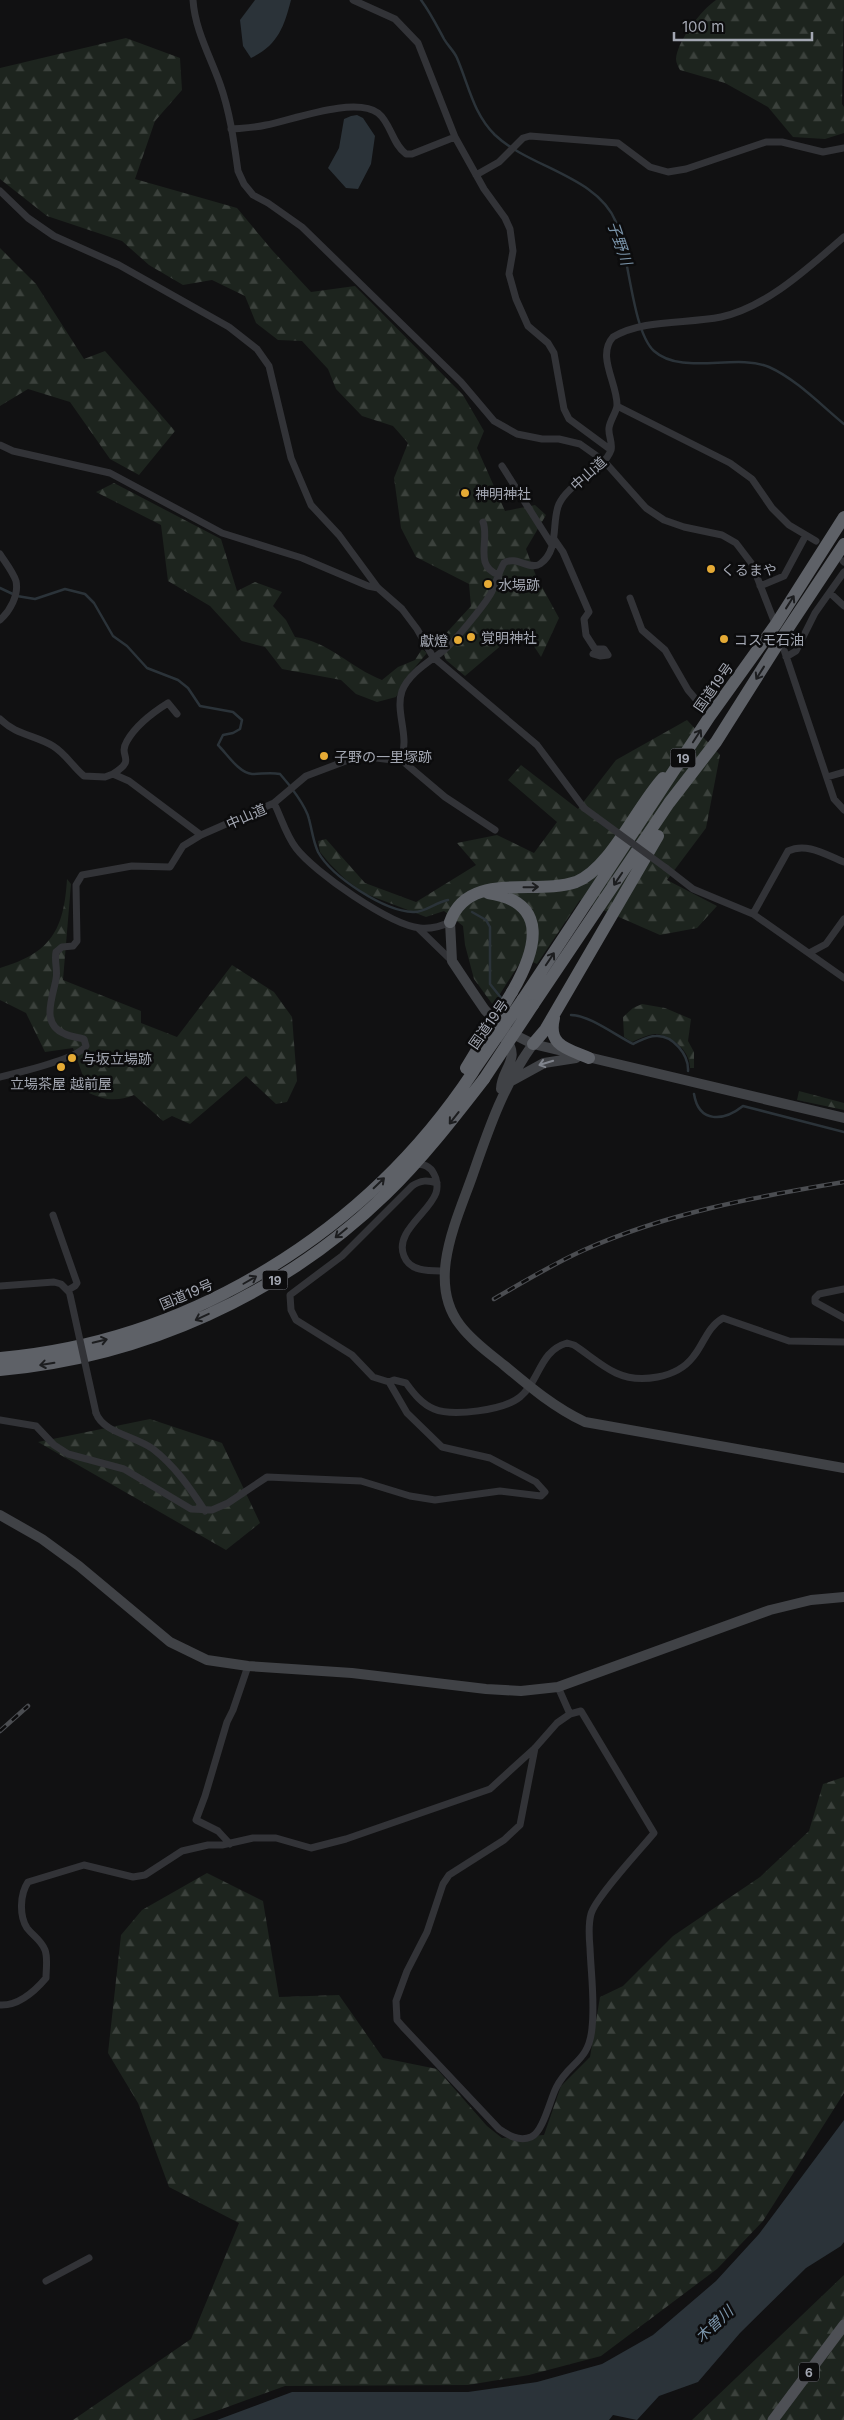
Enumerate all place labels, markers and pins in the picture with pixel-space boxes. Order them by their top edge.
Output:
place label: 神明神社 [475,485,531,502]
marker: 神明神社 [459,487,471,499]
place label: くるまや [721,561,777,578]
marker: くるまや [705,563,717,575]
place label: 水場跡 [498,576,540,593]
marker: 水場跡 [482,578,494,590]
place label: 覚明神社 [481,629,537,646]
marker: 覚明神社 [465,631,477,643]
place label: コスモ石油 [734,631,804,648]
place label: 獻燈 [420,632,448,649]
marker: コスモ石油 [718,633,730,645]
marker: 獻燈 [452,634,464,646]
place label: 子野の一里塚跡 [334,748,432,765]
marker: 子野の一里塚跡 [318,750,330,762]
place label: 与坂立場跡 [82,1050,152,1067]
marker: 与坂立場跡 [66,1052,78,1064]
marker: 立場茶屋 越前屋 [55,1061,67,1073]
place label: 立場茶屋 越前屋 [10,1075,112,1092]

